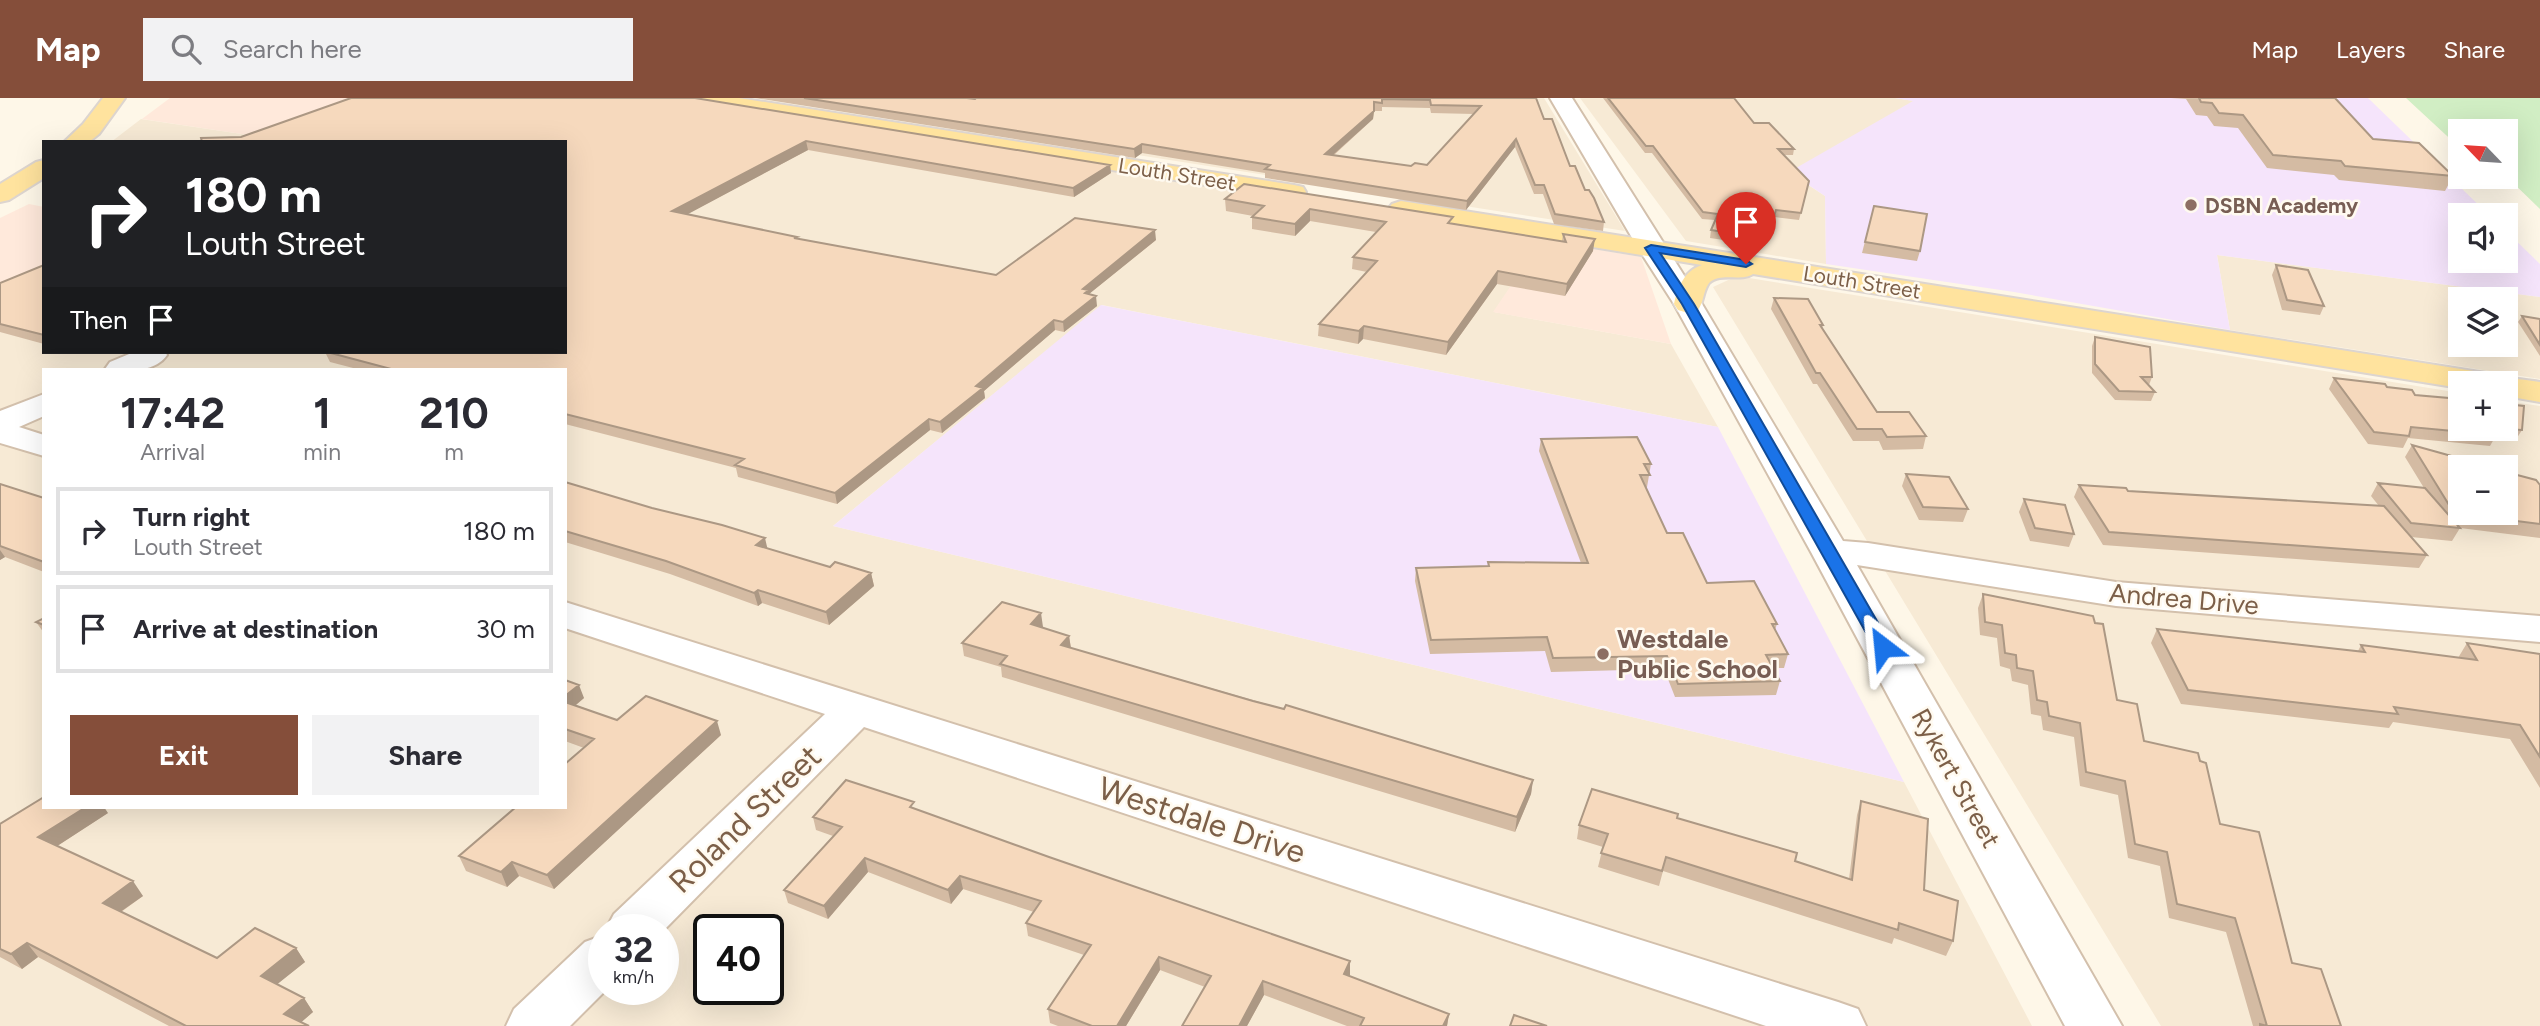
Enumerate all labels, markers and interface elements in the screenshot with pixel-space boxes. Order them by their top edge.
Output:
search box [143,18,633,81]
text: Map [35,30,101,69]
icon: search [167,30,205,68]
text: Search here [223,33,362,65]
text: Map [2251,35,2298,64]
text: Layers [2336,35,2405,64]
text: Share [2443,35,2505,64]
north arrow [2448,119,2518,189]
map controls [2448,119,2518,525]
street label: Louth Street [1117,152,1238,196]
text: 180 m [185,165,322,224]
icon: right [70,168,161,259]
pin [1716,192,1776,264]
place label: DSBN Academy [2205,193,2359,218]
marker: DSBN Academy [2183,197,2199,213]
icon: arrive [1727,203,1765,241]
button: sound [2448,203,2518,273]
text: Louth Street [185,225,366,263]
street label: Louth Street [1802,260,1923,304]
button: layers [2448,287,2518,357]
icon: arrive [142,301,180,339]
text: Then [70,304,128,336]
button: + [2448,371,2518,441]
text: 17:42 [120,388,225,439]
text: 1 [313,388,331,439]
text: 210 [419,388,489,439]
text: Arrival [140,438,205,466]
text: min [303,438,341,466]
text: m [444,438,464,466]
button: − [2448,455,2518,525]
text: Turn right [133,501,250,533]
icon: right [74,512,112,550]
text: 180 m [463,515,535,547]
text: Louth Street [133,533,263,561]
street label: Andrea Drive [2108,577,2260,621]
icon: arrive [74,610,112,648]
position arrow [1846,610,1920,684]
text: Arrive at destination [133,613,378,645]
text: 30 m [476,613,535,645]
place label: Westdale Public School [1617,623,1778,685]
marker: Westdale Public School [1595,646,1611,662]
street label: Rykert Street [1905,703,2007,853]
button: Exit [70,715,298,795]
button: Share [312,715,539,795]
street label: Roland Street [661,737,829,901]
street label: Westdale Drive [1094,769,1310,871]
speed limit sign: 40 [693,914,784,1005]
text: 32 [614,929,653,971]
text: km/h [613,966,654,988]

